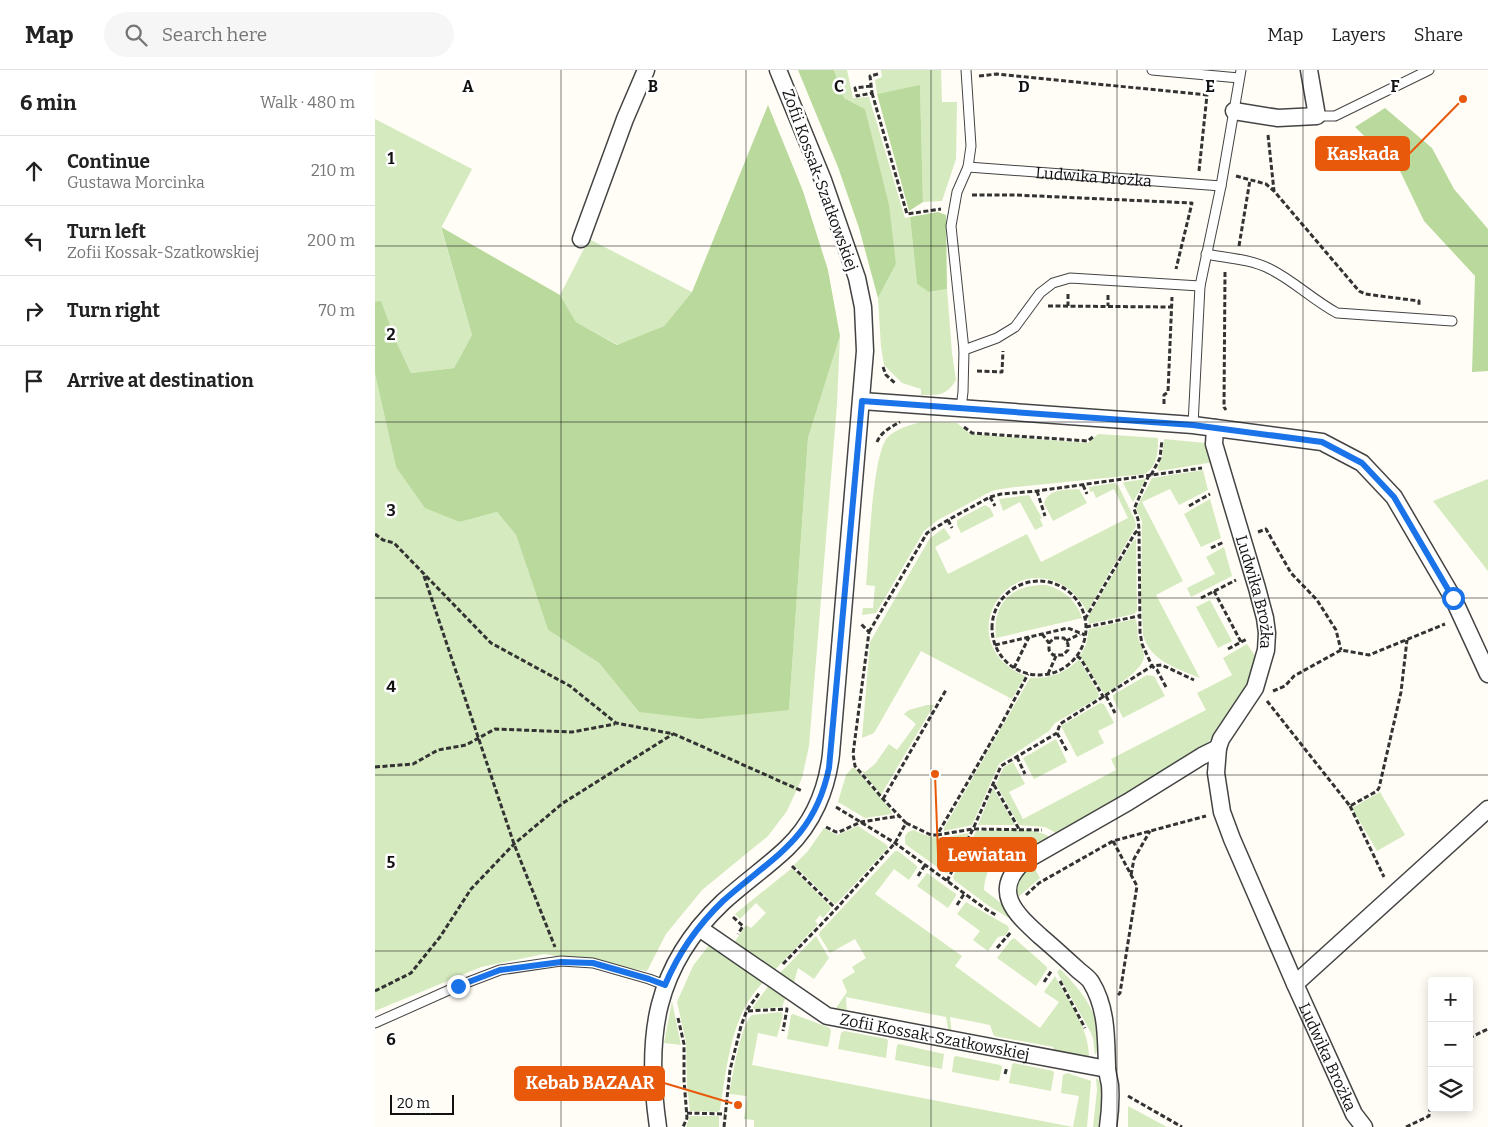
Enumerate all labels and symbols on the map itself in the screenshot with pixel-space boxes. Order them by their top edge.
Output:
text: A [462,77,474,96]
text: B [648,77,658,96]
text: C [834,77,844,96]
text: D [1018,77,1030,96]
text: E [1205,77,1215,96]
text: F [1391,77,1400,96]
street label: Zofii Kossak-Szatkowskiej [778,86,862,274]
callout: Kaskada [1316,137,1409,170]
text: Kaskada [1327,143,1399,165]
text: 1 [388,149,395,168]
street label: Ludwika Brożka [1035,163,1153,190]
text: 2 [386,325,396,344]
text: 3 [386,501,396,520]
street label: Ludwika Brożka [1232,533,1277,650]
route start [1442,587,1465,610]
text: 4 [386,677,396,696]
callout: Lewiatan [938,838,1036,871]
text: Lewiatan [948,844,1027,866]
text: 5 [387,853,396,872]
route end [447,975,470,998]
street label: Ludwika Brożka [1295,999,1361,1114]
street label: Zofii Kossak-Szatkowskiej [838,1009,1031,1064]
text: 6 [386,1030,396,1049]
callout: Kebab BAZAAR [515,1067,664,1100]
text: Kebab BAZAAR [526,1072,654,1094]
scale bar [390,1092,454,1115]

